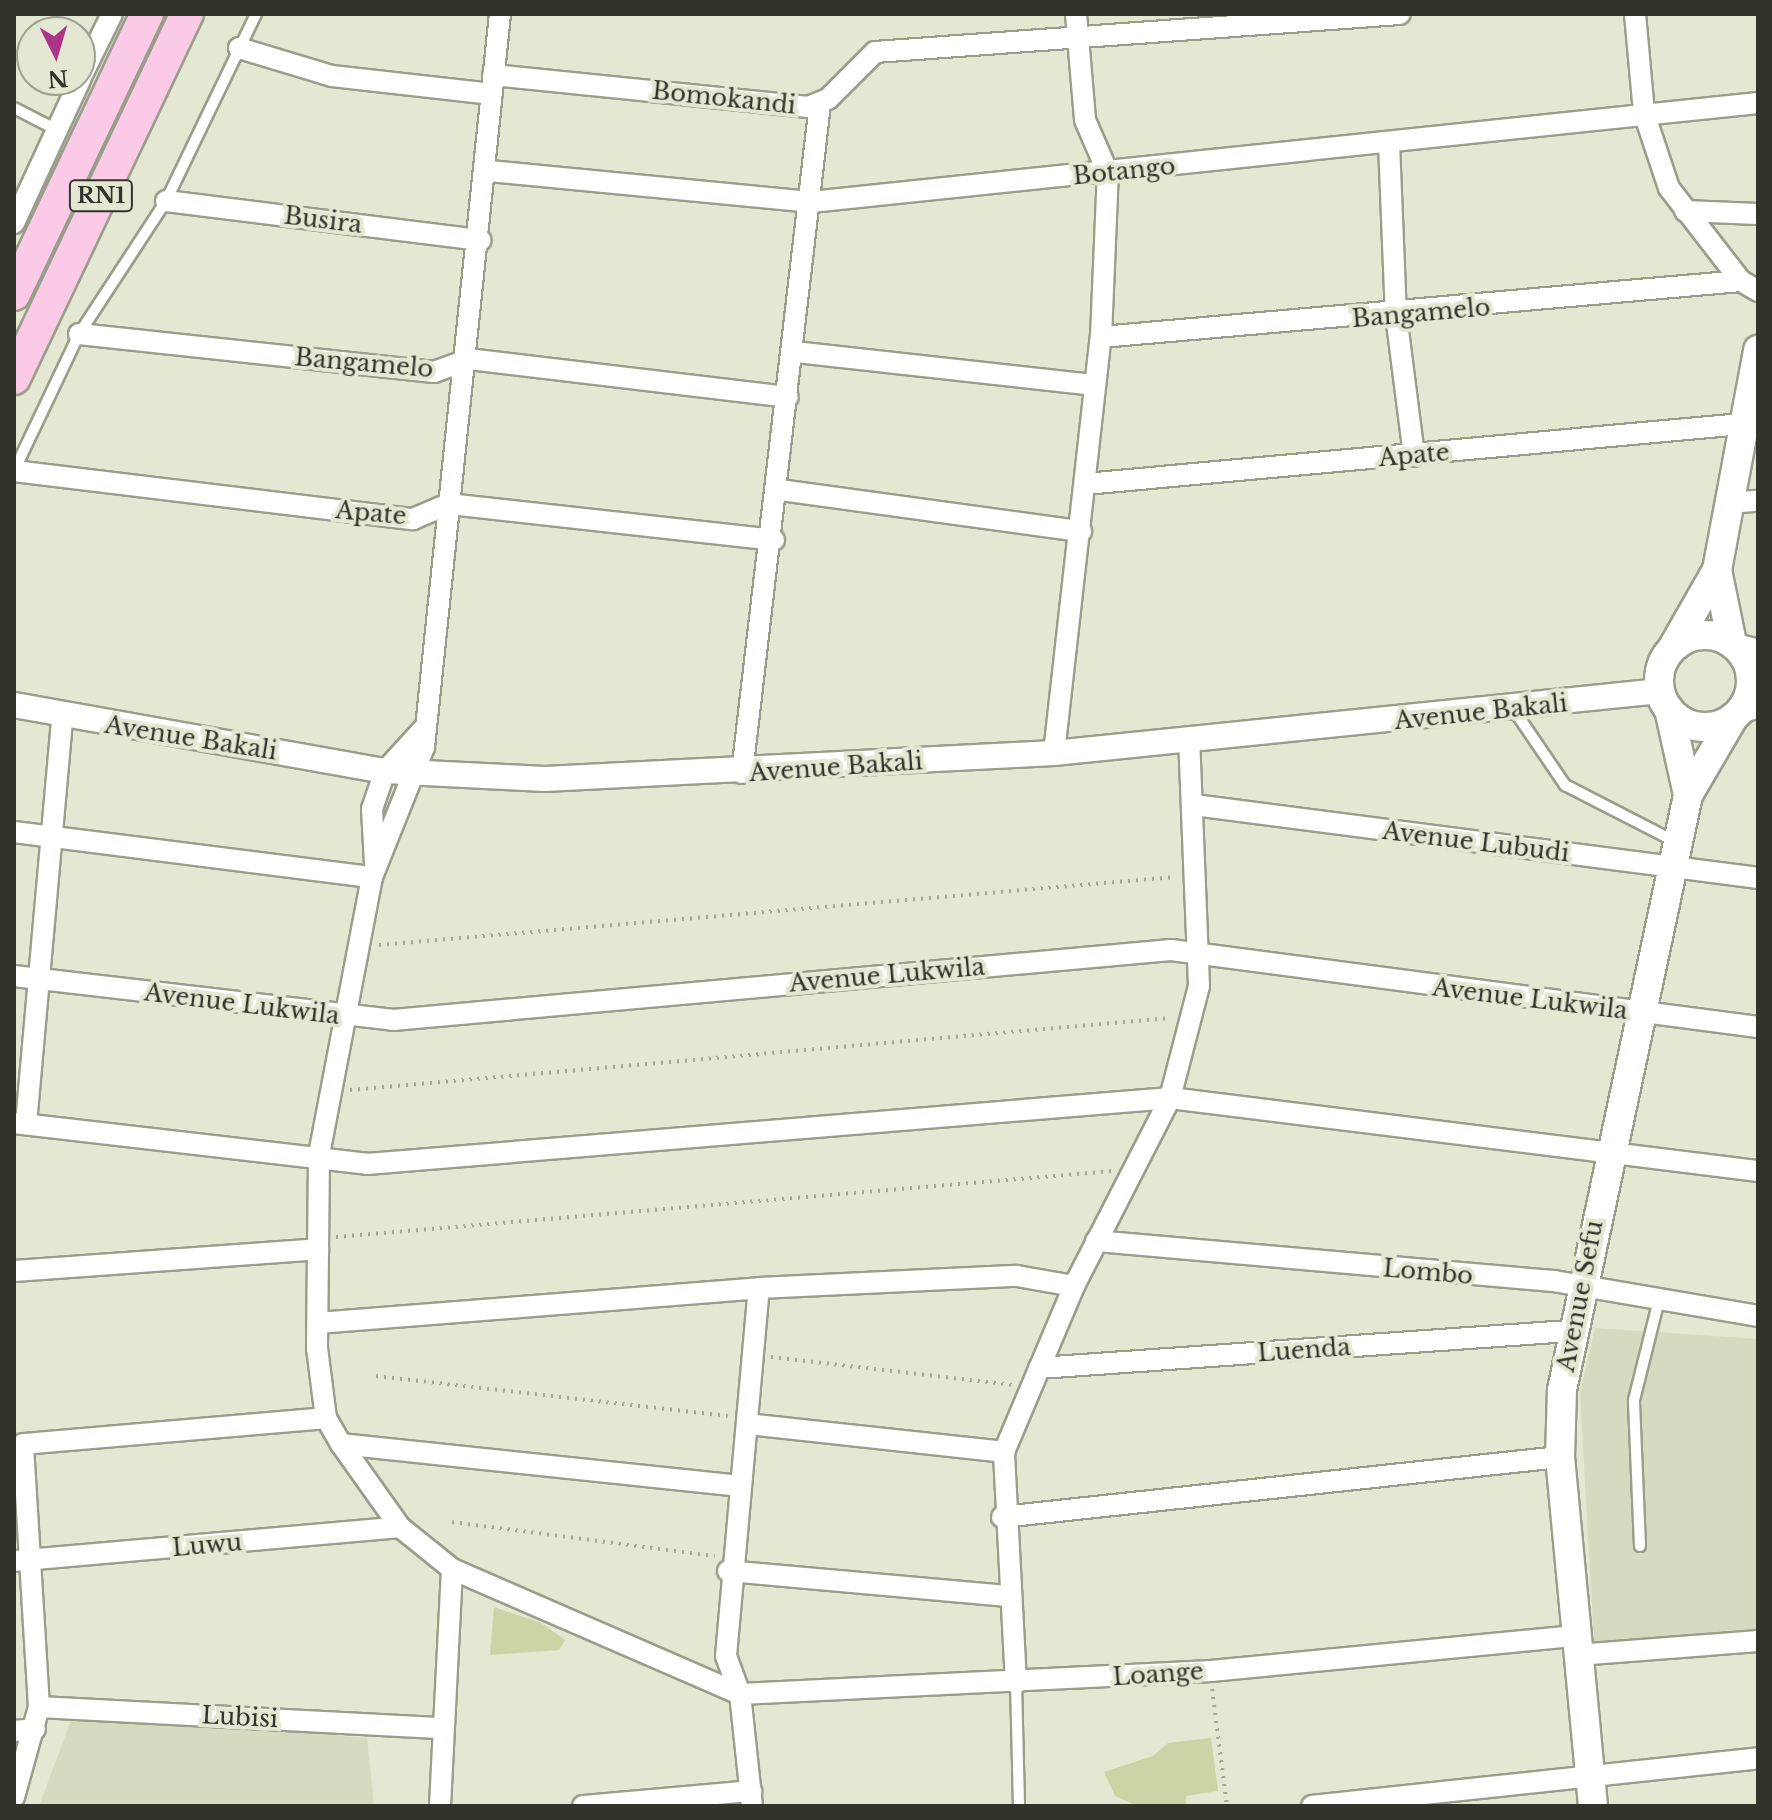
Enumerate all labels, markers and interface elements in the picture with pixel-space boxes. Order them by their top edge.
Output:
north arrow [16,16,96,96]
text: N [46,64,69,93]
street label: Bomokandi [651,76,797,120]
street label: Botango [1071,151,1177,191]
road number: RN1 [67,178,135,214]
street label: Busira [282,201,364,239]
street label: Bangamelo [1351,293,1491,333]
street label: Bangamelo [294,343,434,383]
street label: Apate [1377,438,1451,472]
street label: Apate [334,496,408,530]
street label: Avenue Bakali [1393,689,1569,735]
street label: Avenue Bakali [103,710,279,766]
street label: Avenue Bakali [748,747,924,787]
street label: Avenue Lubudi [1381,816,1571,868]
street label: Avenue Lukwila [788,952,986,998]
street label: Avenue Lukwila [1431,973,1629,1025]
street label: Avenue Lukwila [143,978,341,1030]
street label: Avenue Sefu [1551,1218,1609,1374]
street label: Lombo [1382,1254,1474,1290]
street label: Luenda [1256,1332,1352,1368]
street label: Luwu [171,1528,243,1562]
street label: Loange [1112,1656,1204,1692]
street label: Lubisi [201,1701,279,1733]

